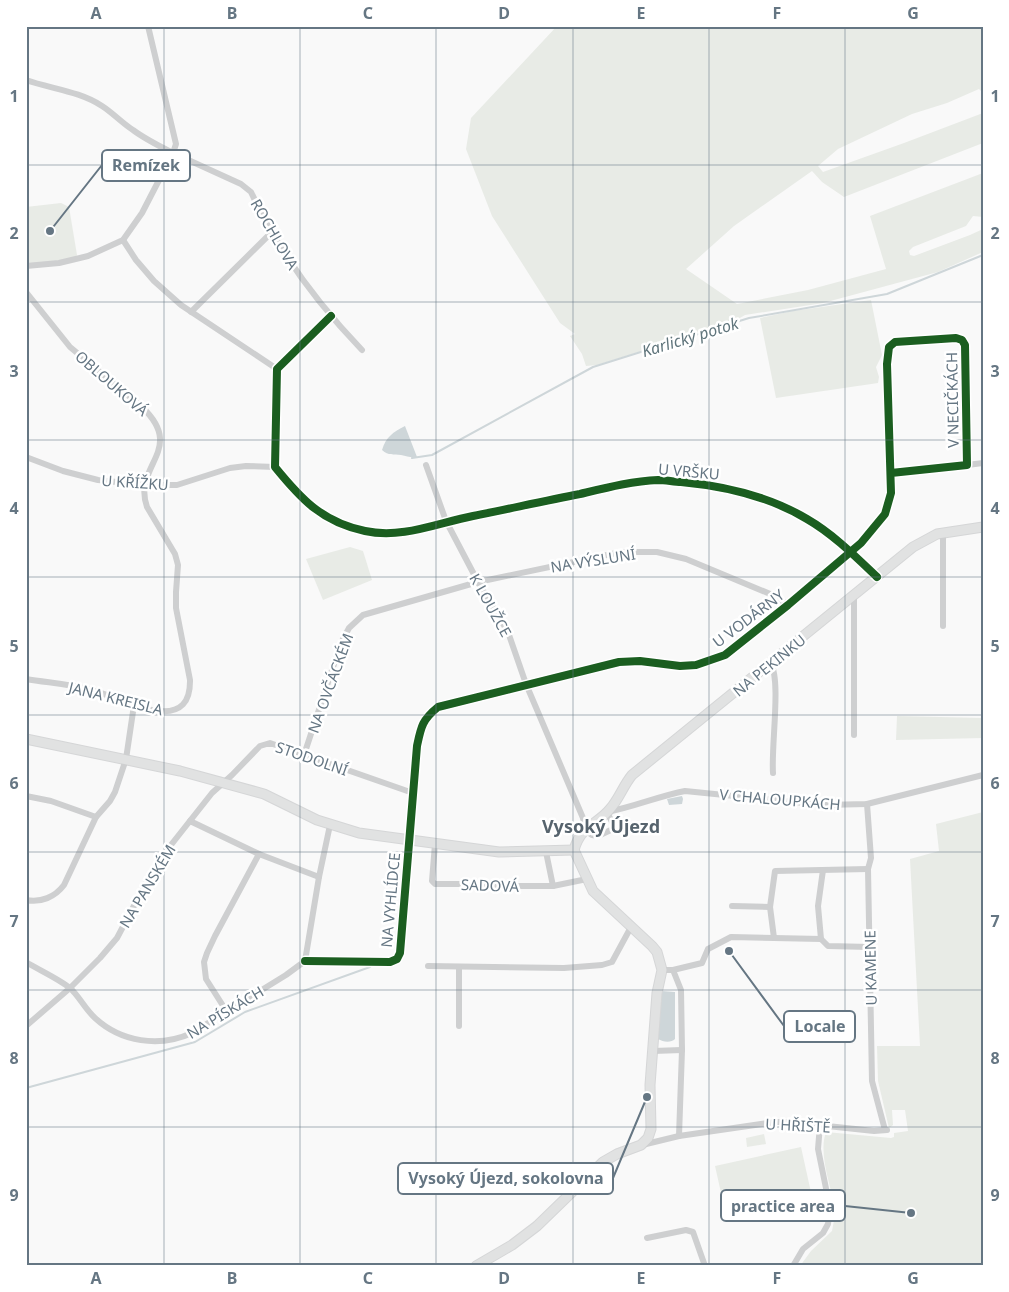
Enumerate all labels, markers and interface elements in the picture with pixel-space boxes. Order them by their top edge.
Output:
text: A [90,2,102,24]
text: B [227,2,237,24]
text: C [363,2,373,24]
text: D [498,2,510,24]
text: E [637,2,646,24]
text: F [773,2,781,24]
text: G [907,2,919,24]
text: 1 [9,85,19,107]
text: 1 [990,85,1000,107]
callout: Remízek [102,150,190,181]
text: Remízek [112,154,180,176]
street label: ROCHLOVA [247,195,304,273]
text: 2 [9,222,19,244]
text: 2 [990,222,1000,244]
water label: Karlický potok [639,312,742,362]
street label: OBLOUKOVÁ [71,346,153,420]
street label: V NECIČKÁCH [941,352,963,448]
text: 3 [9,360,19,382]
text: 3 [990,360,1000,382]
street label: U VRŠKU [657,458,721,484]
street label: U KŘÍŽKU [101,470,169,494]
text: 4 [9,497,19,519]
text: 4 [990,497,1000,519]
street label: NA VÝSLUNÍ [549,543,637,577]
street label: K LOUŽCE [465,570,517,640]
street label: U VODÁRNY [708,584,788,652]
street label: NA PEKINKU [728,629,810,701]
street label: NA OVČÁCKÉM [303,630,357,736]
text: 5 [9,635,19,657]
text: 5 [990,635,1000,657]
street label: JANA KREISLA [65,676,166,719]
street label: STODOLNÍ [273,736,351,780]
text: 6 [9,772,19,794]
text: 6 [990,772,1000,794]
street label: V CHALOUPKÁCH [719,784,841,814]
district label: Vysoký Újezd [542,814,660,838]
street label: NA PANSKÉM [114,841,180,931]
street label: NA VYHLÍDCE [376,852,404,948]
street label: SADOVÁ [461,874,520,896]
text: 7 [9,910,19,932]
text: 7 [990,910,1000,932]
street label: U KAMENE [859,930,881,1006]
street label: NA PÍSKÁCH [183,981,267,1043]
callout: Locale [784,1011,855,1042]
text: Locale [794,1015,846,1037]
text: 8 [9,1047,19,1069]
text: 8 [990,1047,1000,1069]
street label: U HŘIŠTĚ [765,1113,831,1137]
callout: Vysoký Újezd, sokolovna [398,1163,613,1194]
text: Vysoký Újezd, sokolovna [408,1167,604,1189]
text: 9 [9,1184,19,1206]
text: 9 [990,1184,1000,1206]
callout: practice area [721,1190,845,1221]
text: practice area [731,1195,835,1217]
text: A [90,1267,102,1289]
text: B [227,1267,237,1289]
text: C [363,1267,373,1289]
text: D [498,1267,510,1289]
text: E [637,1267,646,1289]
text: F [773,1267,781,1289]
text: G [907,1267,919,1289]

